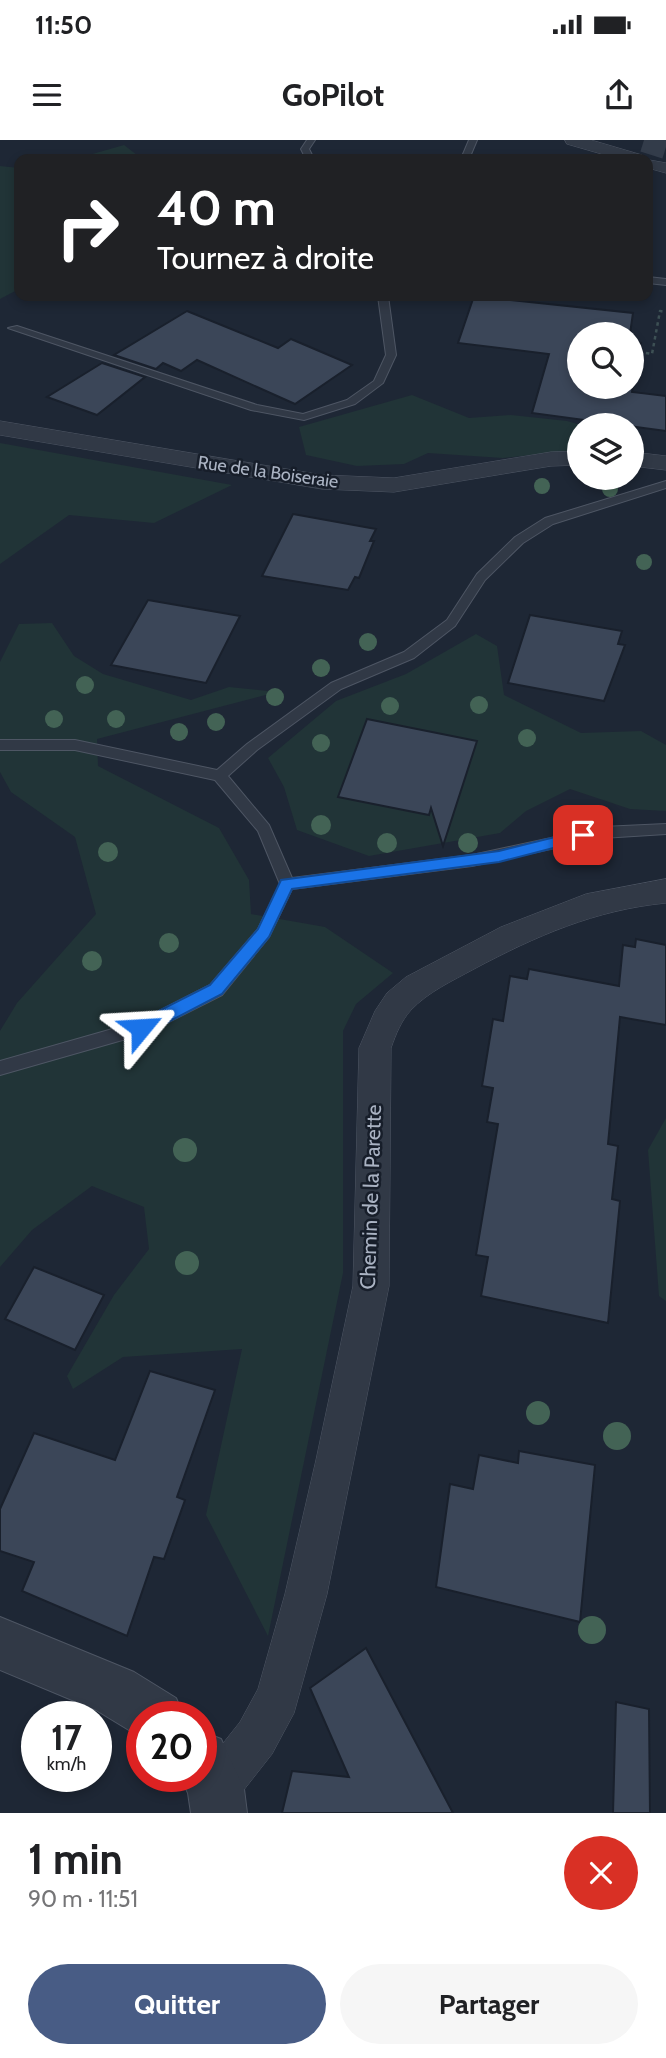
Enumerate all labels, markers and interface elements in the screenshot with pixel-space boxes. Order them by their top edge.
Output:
text: 11:50 [35,9,92,41]
text: GoPilot [282,75,384,114]
icon: menu [28,76,66,114]
icon: share [600,76,638,114]
text: 40 m [157,178,276,237]
icon: right [42,182,133,273]
text: Tournez à droite [157,238,374,277]
map controls [567,322,644,490]
button: search [567,322,644,399]
button: layers [567,413,644,490]
street label: Rue de la Boiseraie [196,451,340,493]
pin [553,805,613,865]
icon: arrive [564,816,602,854]
position arrow [104,991,178,1065]
street label: Chemin de la Parette [355,1104,386,1290]
speed limit sign: 20 [126,1701,217,1792]
text: 17 [51,1716,82,1759]
text: km/h [47,1753,86,1775]
text: 1 min [28,1833,123,1885]
button: close [564,1836,638,1910]
text: 90 m · 11:51 [28,1885,138,1913]
button: Quitter [28,1964,326,2044]
button: Partager [340,1964,638,2044]

